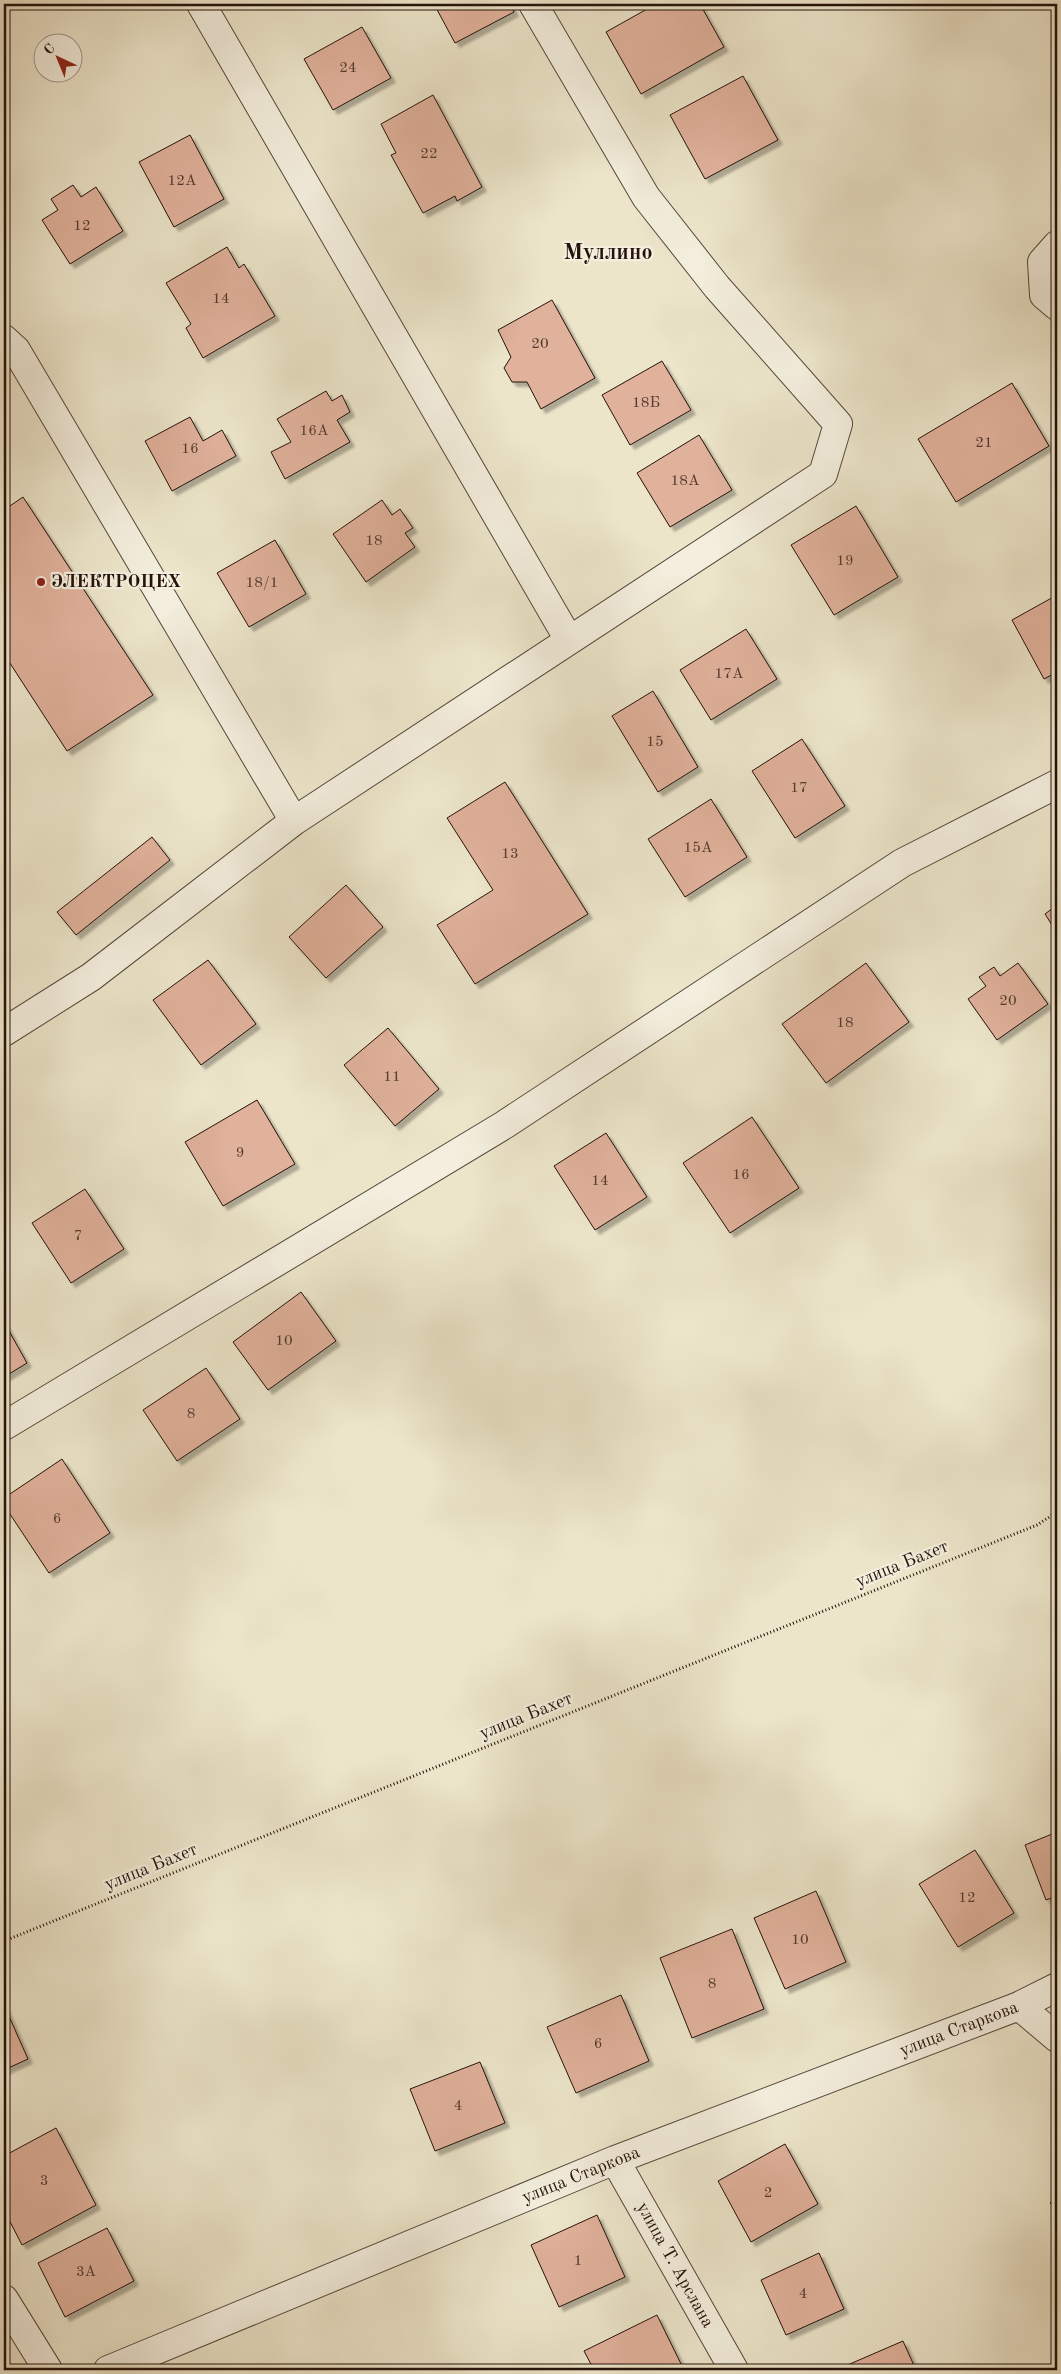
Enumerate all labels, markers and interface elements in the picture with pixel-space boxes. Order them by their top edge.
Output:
north arrow [32,32,82,82]
text: С [41,41,58,58]
house number: 24 [339,61,357,76]
house number: 22 [420,147,438,162]
house number: 12А [168,174,197,189]
house number: 12 [73,219,91,234]
district label: Муллино [564,242,652,264]
house number: 14 [212,292,230,307]
house number: 20 [531,337,549,352]
house number: 18Б [632,396,660,411]
house number: 16А [300,424,329,439]
house number: 21 [975,436,993,451]
house number: 16 [181,442,199,457]
house number: 18А [671,474,700,489]
house number: 18 [365,534,383,549]
house number: 19 [836,554,854,569]
place label: ЭЛЕКТРОЦЕХ [51,573,182,591]
marker: ЭЛЕКТРОЦЕХ [35,576,47,588]
house number: 18/1 [246,576,278,591]
house number: 17А [715,667,744,682]
house number: 15 [646,735,664,750]
house number: 17 [790,781,808,796]
house number: 15А [684,841,713,856]
house number: 13 [501,847,519,862]
house number: 20 [999,994,1017,1009]
house number: 18 [836,1016,854,1031]
house number: 11 [383,1070,401,1085]
house number: 9 [236,1146,244,1161]
house number: 16 [732,1168,750,1183]
house number: 14 [591,1174,609,1189]
house number: 7 [74,1229,82,1244]
house number: 10 [275,1334,293,1349]
house number: 8 [187,1407,195,1422]
house number: 6 [53,1512,61,1527]
street label: улица Бахет [853,1537,951,1591]
street label: улица Бахет [477,1689,575,1743]
street label: улица Бахет [102,1840,200,1894]
house number: 12 [958,1891,976,1906]
house number: 10 [791,1933,809,1948]
house number: 8 [708,1977,716,1992]
street label: улица Старкова [897,1998,1021,2060]
house number: 6 [594,2037,602,2052]
house number: 4 [454,2099,462,2114]
street label: улица Старкова [520,2143,643,2207]
house number: 3 [40,2174,48,2189]
house number: 2 [764,2186,772,2201]
street label: улица Т. Арслана [633,2199,717,2331]
house number: 1 [574,2254,582,2269]
house number: 3А [76,2265,97,2280]
house number: 4 [799,2287,807,2302]

